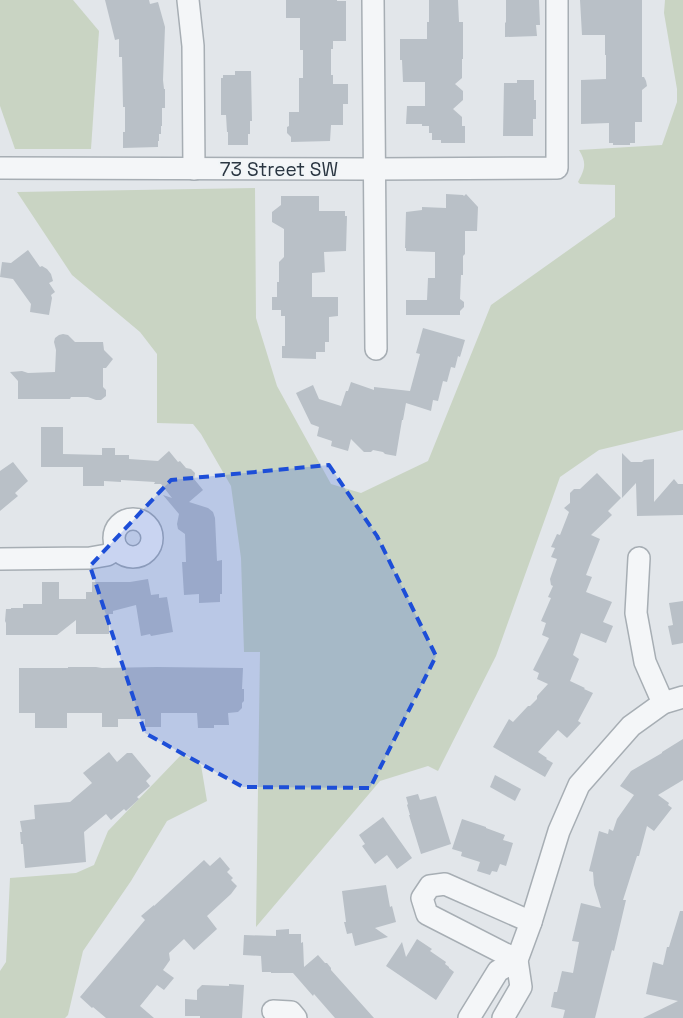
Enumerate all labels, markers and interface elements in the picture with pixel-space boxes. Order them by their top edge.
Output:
street label: 73 Street SW [220,157,338,182]

